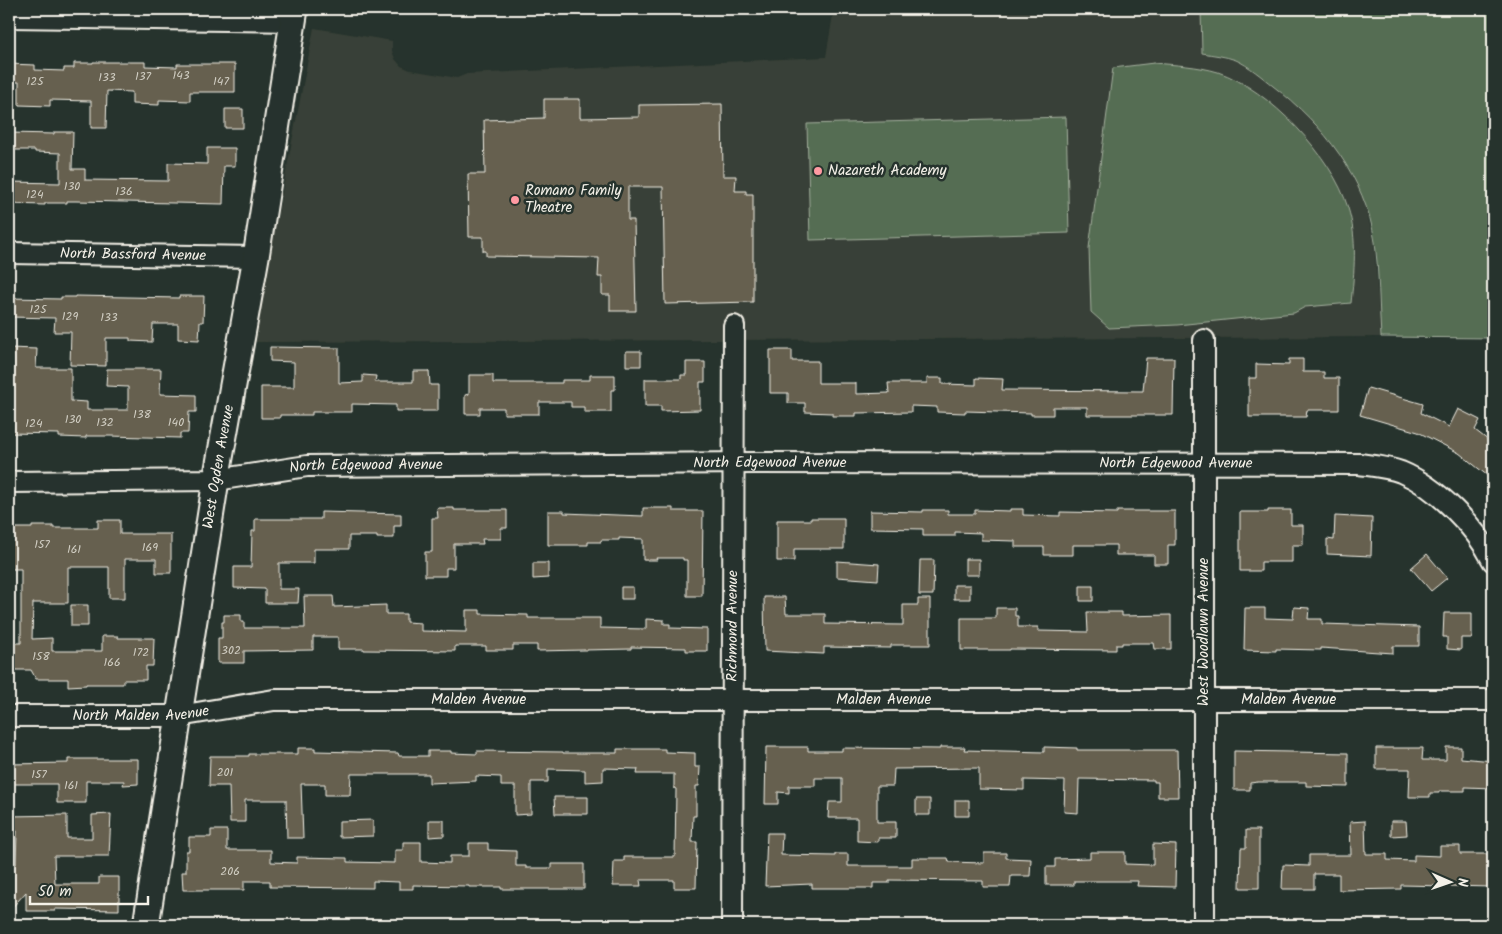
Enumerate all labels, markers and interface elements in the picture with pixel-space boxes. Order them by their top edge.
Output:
house number: 143 [172,66,190,85]
house number: 137 [135,67,152,86]
house number: 133 [98,68,116,87]
house number: 125 [26,72,45,91]
house number: 147 [213,72,229,91]
place label: Nazareth Academy [828,159,947,183]
marker: Nazareth Academy [812,165,824,177]
house number: 130 [64,177,80,196]
place label: Romano Family Theatre [525,179,622,220]
house number: 136 [115,182,133,201]
house number: 124 [26,185,44,204]
marker: Romano Family Theatre [509,194,521,206]
street label: North Bassford Avenue [60,242,207,268]
house number: 125 [29,300,48,319]
house number: 129 [62,307,78,326]
house number: 133 [100,308,118,327]
street label: West Ogden Avenue [196,403,241,531]
house number: 138 [133,405,152,424]
house number: 130 [65,410,81,429]
house number: 132 [96,413,114,432]
house number: 140 [168,413,184,432]
house number: 124 [25,414,43,433]
street label: North Edgewood Avenue [693,451,847,475]
street label: North Edgewood Avenue [1099,452,1253,476]
street label: North Edgewood Avenue [288,453,443,481]
house number: 157 [34,535,50,554]
house number: 169 [142,538,158,557]
house number: 161 [67,540,81,559]
street label: West Woodlawn Avenue [1192,558,1216,706]
street label: Richmond Avenue [721,570,745,682]
house number: 302 [221,641,241,660]
house number: 172 [133,643,149,662]
house number: 158 [32,647,50,666]
house number: 166 [103,653,121,672]
street label: Malden Avenue [431,688,526,712]
street label: Malden Avenue [836,688,931,712]
street label: Malden Avenue [1241,688,1336,712]
street label: North Malden Avenue [73,699,211,728]
house number: 201 [217,763,234,782]
house number: 157 [31,765,47,784]
house number: 161 [64,776,78,795]
north arrow [1424,856,1474,906]
house number: 206 [220,862,240,881]
scale bar [30,874,148,906]
text: N [1451,878,1473,887]
text: 50 m [38,880,72,904]

